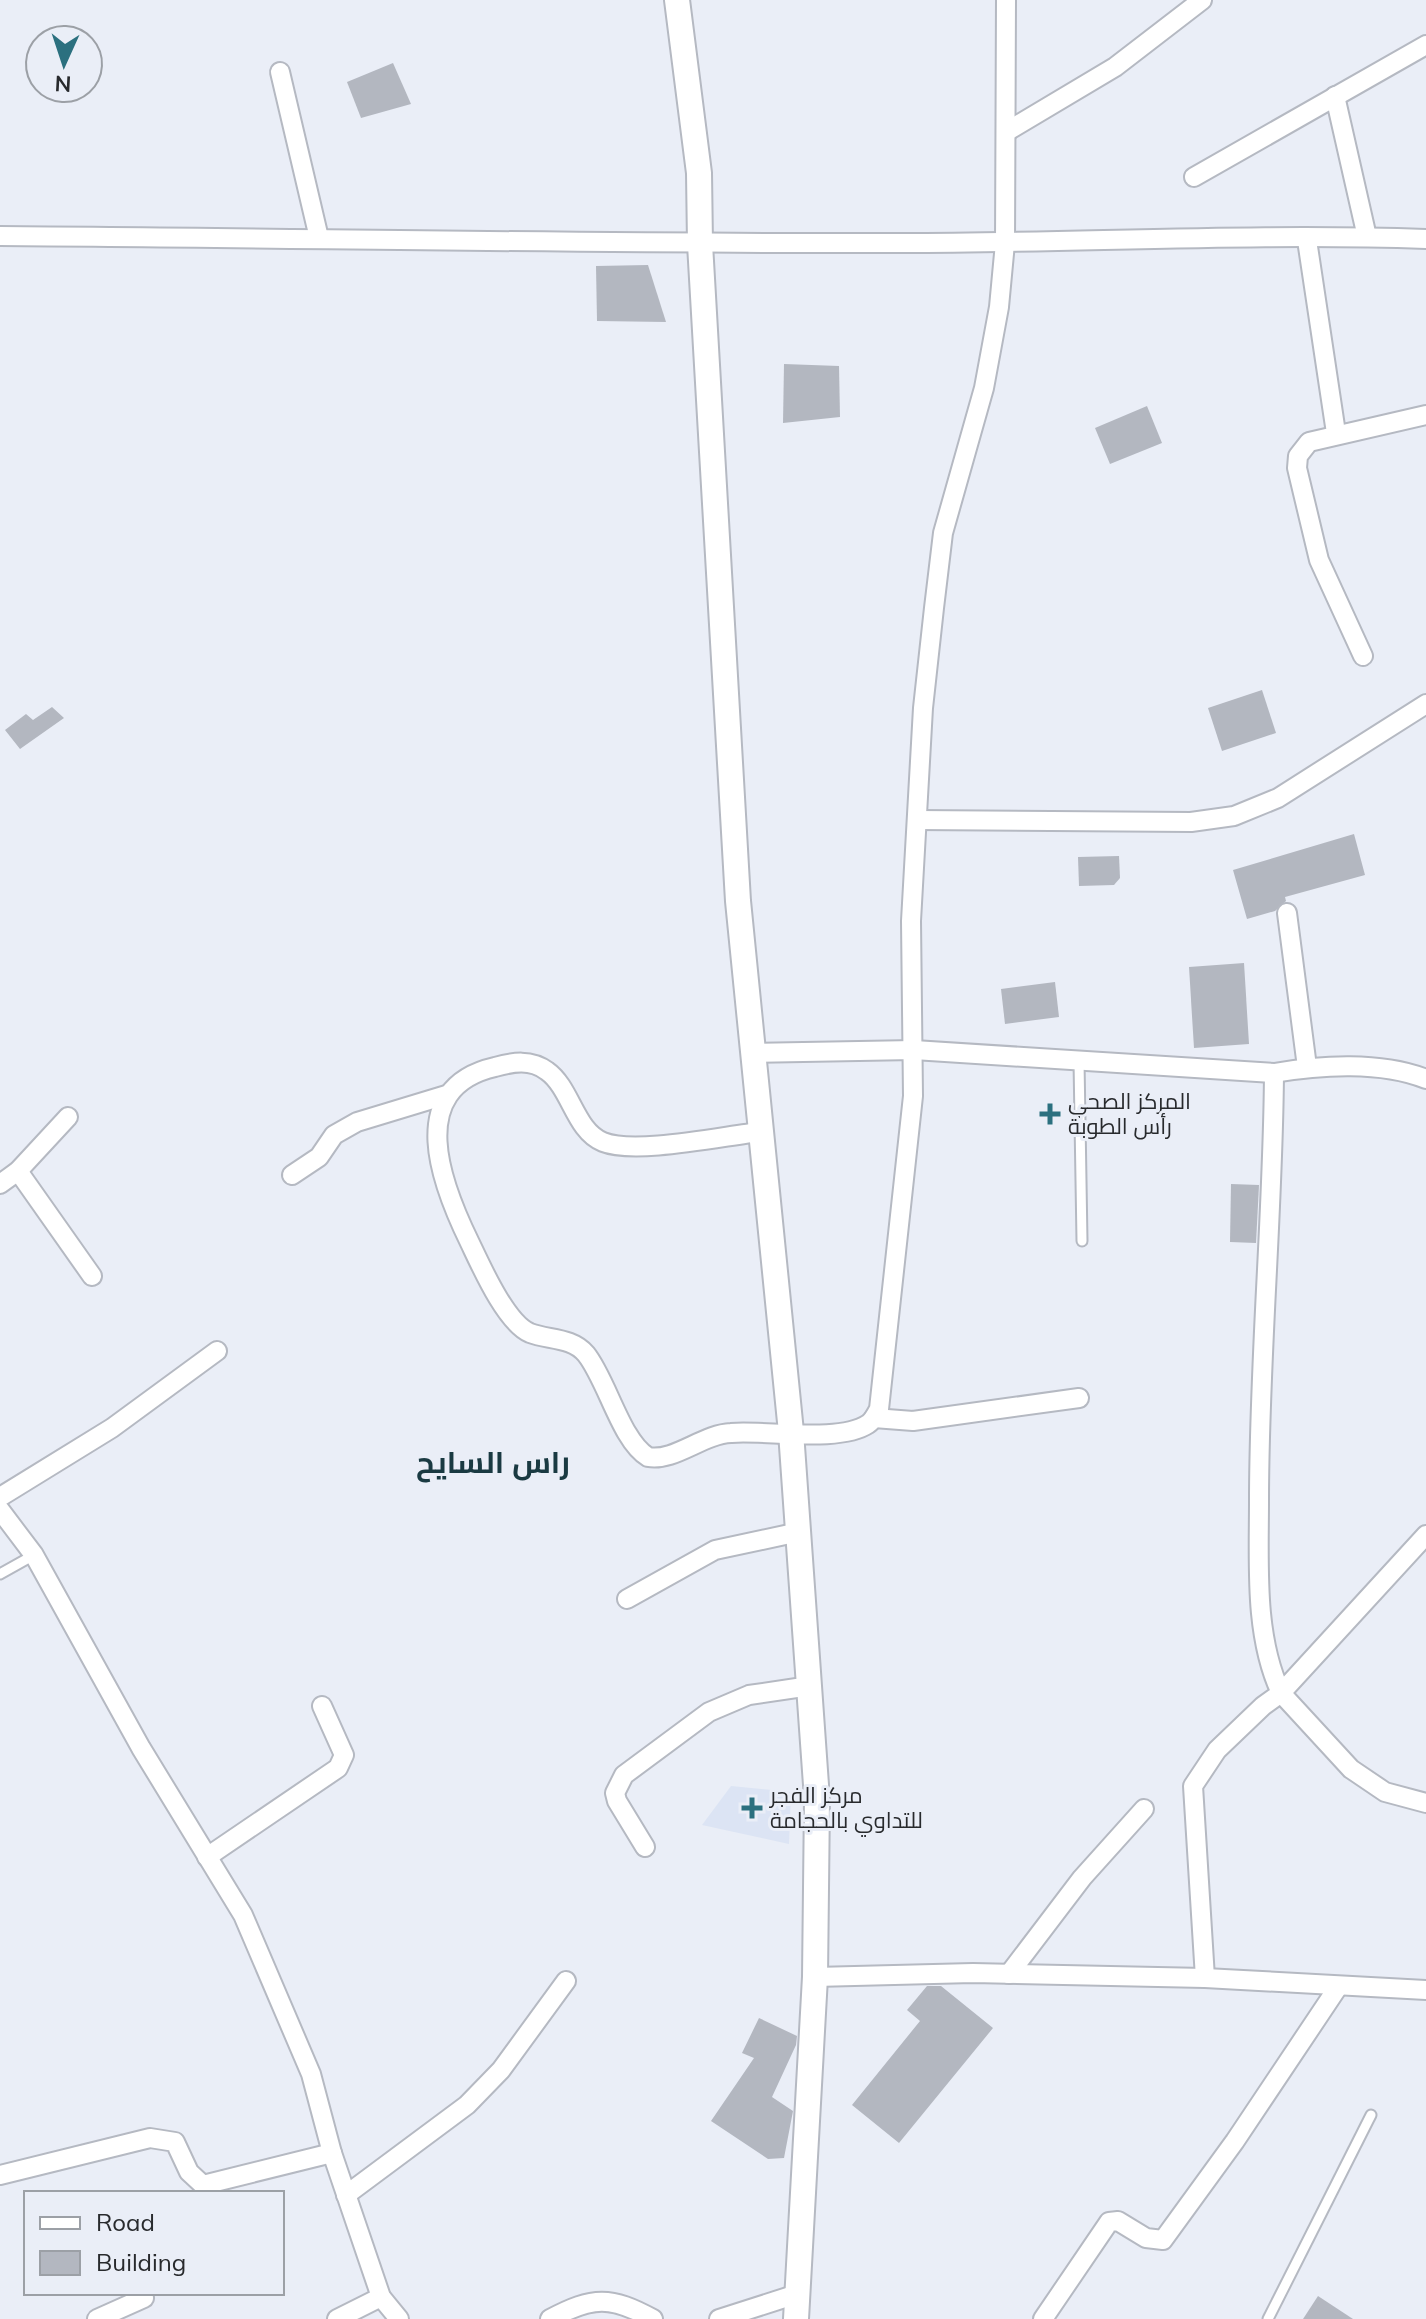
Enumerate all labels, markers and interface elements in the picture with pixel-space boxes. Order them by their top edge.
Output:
north arrow [24,24,104,104]
text: N [54,70,72,98]
place label: المركز الصحي رأس الطوبة [1068,1087,1191,1140]
marker: المركز الصحي رأس الطوبة [1039,1103,1061,1125]
district label: راس السايح [416,1443,570,1483]
place label: مركز الفجر للتداوي بالحجامة [768,1781,923,1837]
marker: مركز الفجر للتداوي بالحجامة [741,1797,763,1819]
legend [24,2191,284,2295]
text: Road [96,2207,155,2237]
text: Building [96,2247,186,2277]

